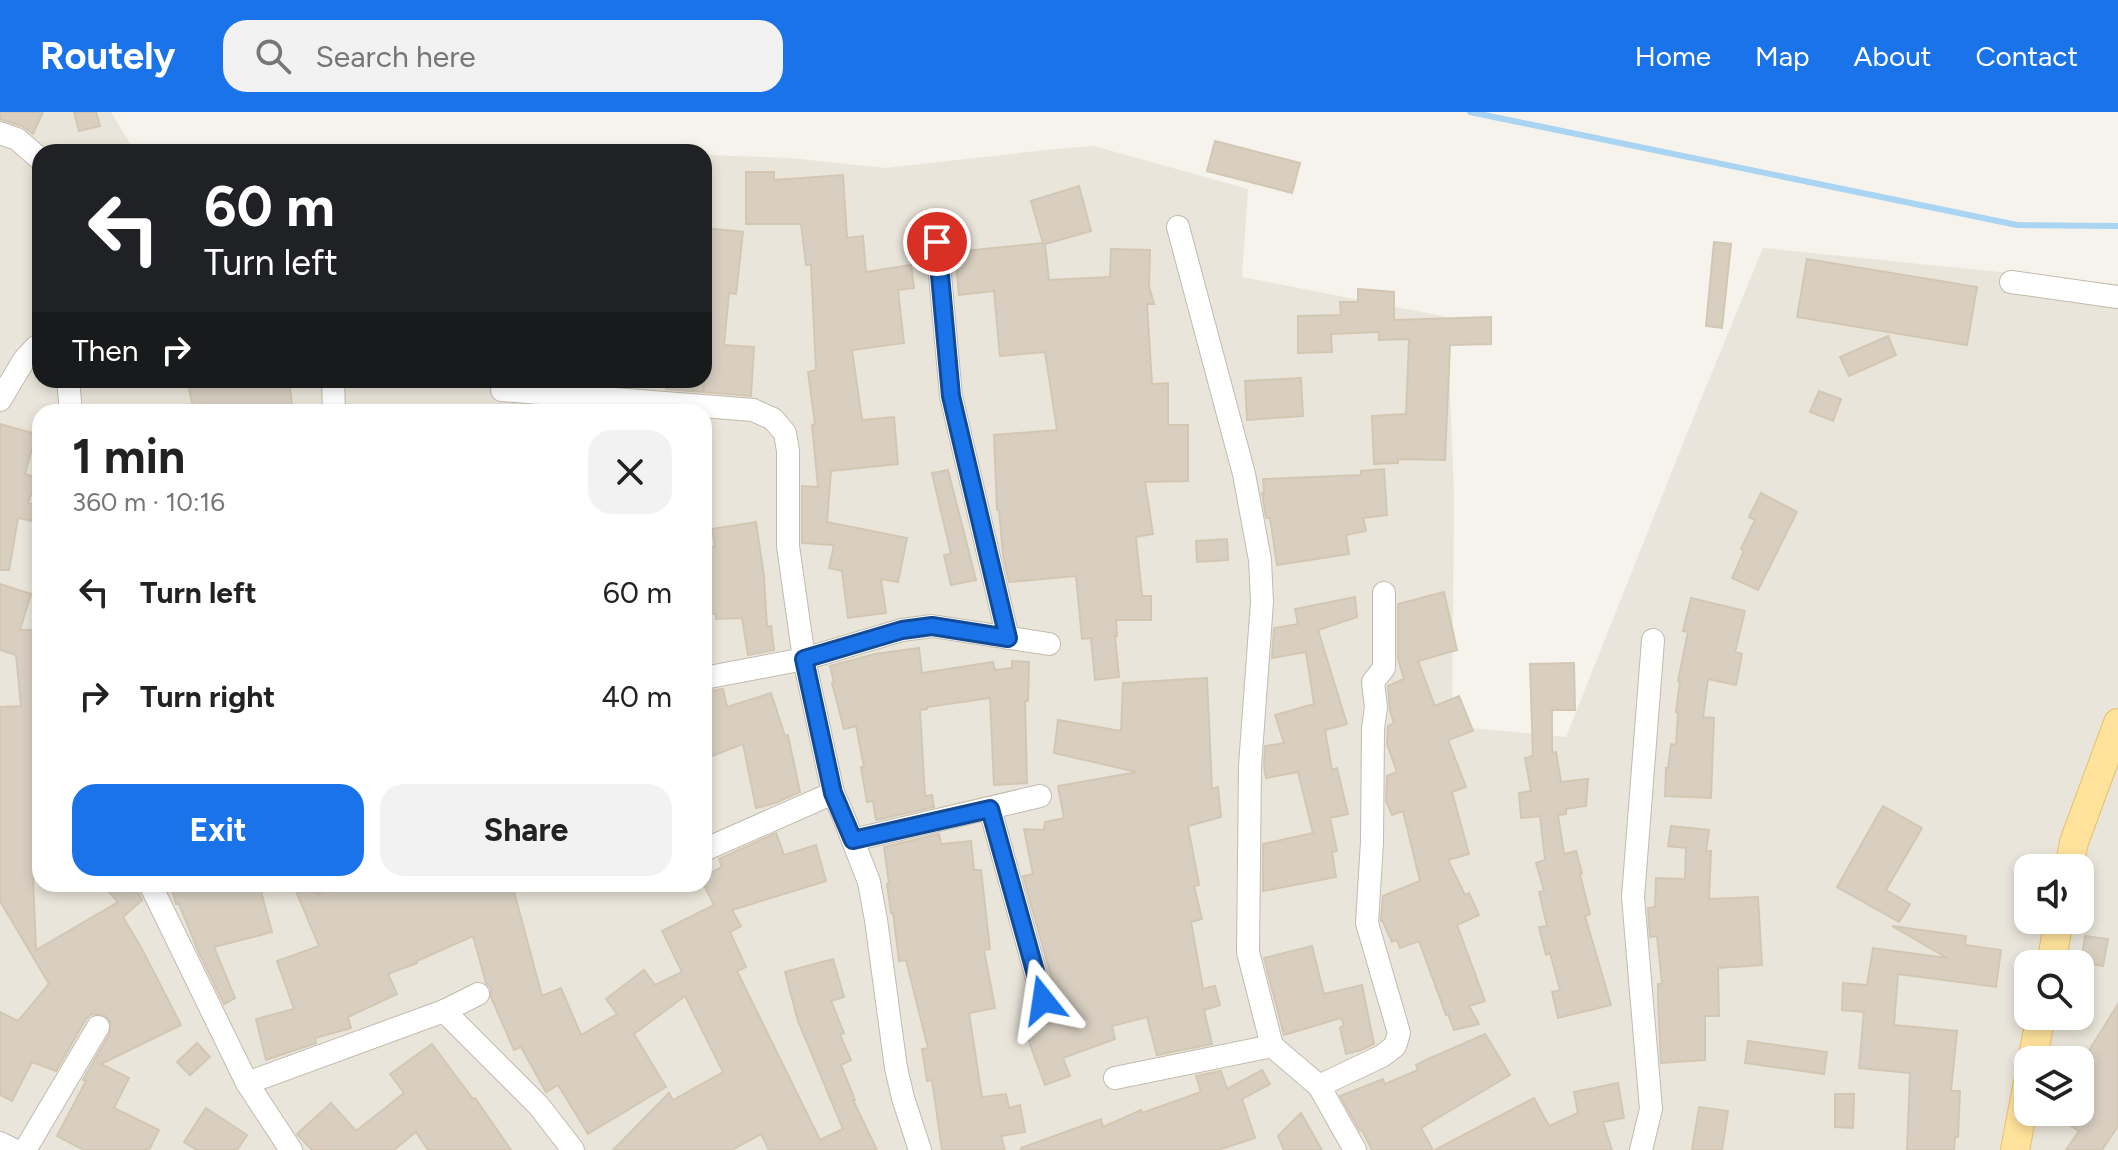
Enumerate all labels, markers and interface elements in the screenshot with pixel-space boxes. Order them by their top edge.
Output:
search box [223,20,783,92]
text: Routely [40,33,175,79]
icon: search [251,34,295,78]
text: Search here [315,38,476,75]
text: Home [1635,39,1711,73]
text: Map [1755,39,1810,73]
text: About [1854,39,1931,73]
text: Contact [1975,39,2078,73]
text: 60 m [204,173,335,240]
icon: left [72,176,176,280]
pin [903,208,971,276]
icon: arrive [915,220,959,264]
text: Turn left [204,241,338,284]
icon: right [154,328,198,372]
text: Then [72,332,138,369]
text: 1 min [72,427,185,485]
button: close [588,430,672,514]
text: 360 m · 10:16 [72,486,225,518]
icon: left [72,570,116,614]
text: Turn left [140,574,257,611]
text: 60 m [603,574,672,611]
icon: right [72,674,116,718]
text: Turn right [140,678,275,715]
text: 40 m [601,678,672,715]
button: Exit [72,784,364,876]
button: Share [380,784,672,876]
map controls [2014,854,2094,1126]
button: sound [2014,854,2094,934]
button: search [2014,950,2094,1030]
position arrow [1001,958,1085,1042]
button: layers [2014,1046,2094,1126]

